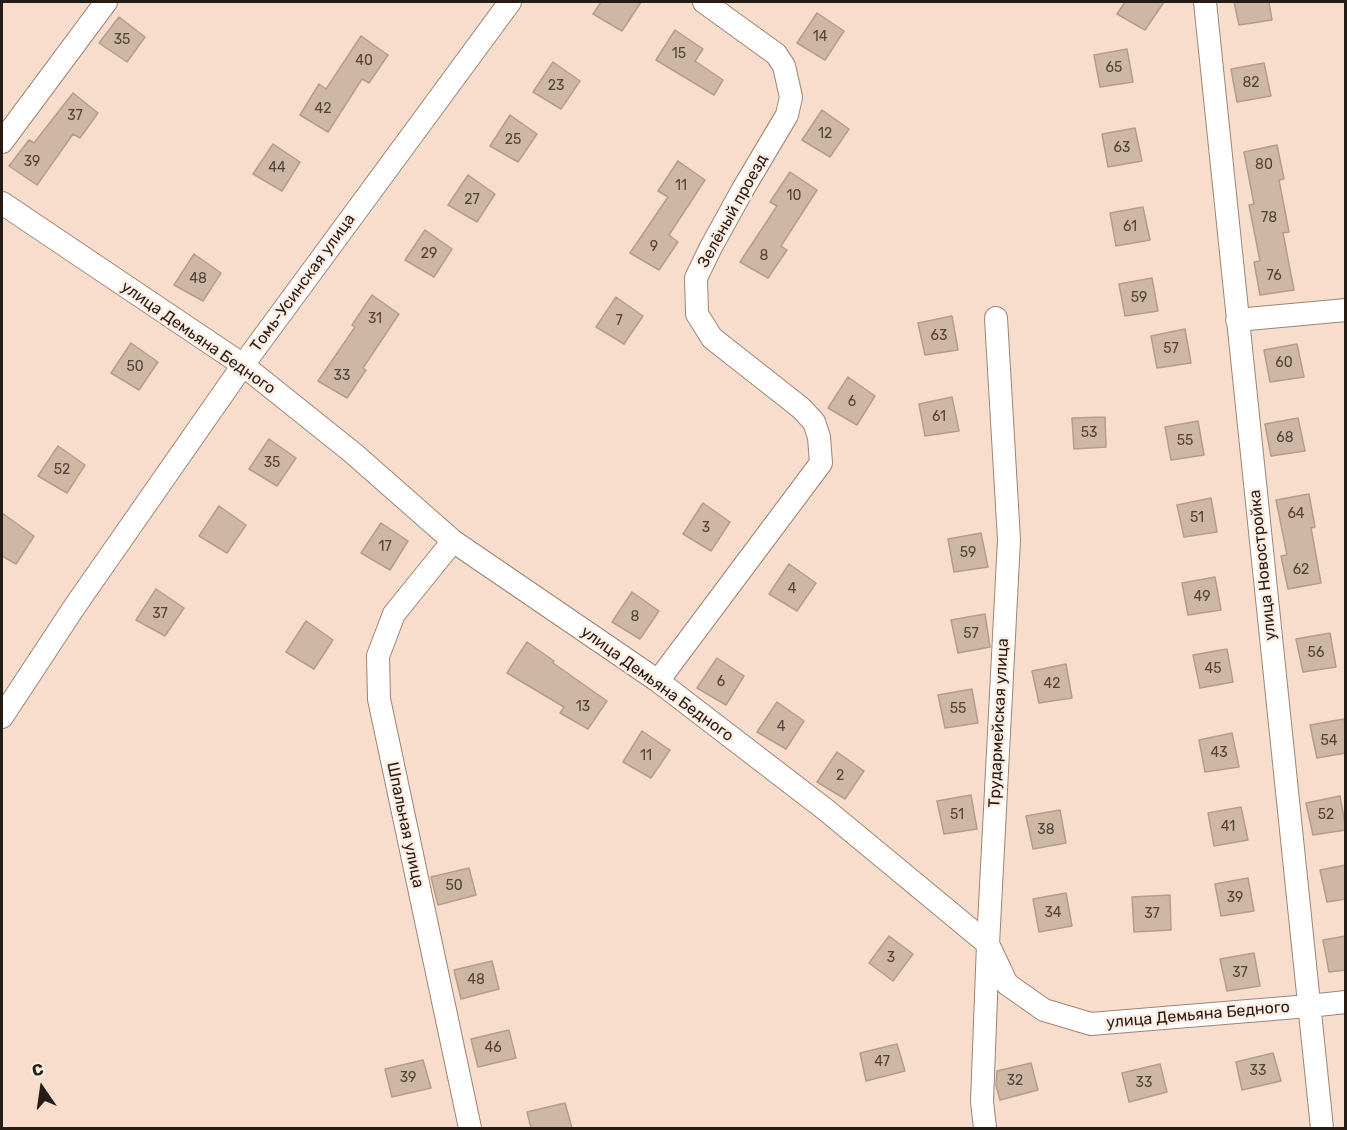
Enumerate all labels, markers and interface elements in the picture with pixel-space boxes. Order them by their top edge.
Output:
house number: 14 [813,29,827,45]
house number: 35 [114,32,130,48]
house number: 15 [672,46,686,62]
house number: 40 [355,53,373,69]
house number: 65 [1106,60,1122,76]
house number: 82 [1242,75,1260,91]
house number: 23 [548,78,564,94]
house number: 42 [315,101,331,117]
house number: 37 [67,108,83,124]
house number: 12 [818,126,832,142]
house number: 25 [505,132,521,148]
house number: 63 [1114,140,1130,156]
street label: Зелёный проезд [694,151,772,271]
house number: 39 [24,154,40,170]
house number: 80 [1255,157,1273,173]
house number: 44 [268,160,286,176]
house number: 11 [675,178,687,194]
house number: 10 [787,188,801,204]
house number: 27 [464,192,480,208]
street label: Томь-Усинская улица [246,210,360,356]
house number: 78 [1261,210,1277,226]
house number: 61 [1123,219,1137,235]
house number: 9 [650,239,658,255]
house number: 29 [421,246,437,262]
house number: 8 [760,248,768,264]
house number: 76 [1266,268,1282,284]
house number: 48 [189,271,207,287]
street label: улица Демьяна Бедного [117,277,279,399]
house number: 59 [1131,290,1147,306]
house number: 31 [368,311,382,327]
house number: 7 [615,313,623,329]
house number: 63 [931,328,947,344]
house number: 57 [1163,341,1179,357]
house number: 60 [1275,355,1293,371]
house number: 50 [126,359,144,375]
house number: 33 [334,368,350,384]
house number: 6 [848,394,856,410]
house number: 61 [932,409,946,425]
house number: 53 [1081,425,1097,441]
house number: 68 [1276,430,1294,446]
house number: 55 [1177,433,1193,449]
house number: 35 [264,455,280,471]
house number: 52 [54,462,70,478]
street label: улица Новостройка [1246,489,1280,641]
house number: 64 [1287,506,1305,522]
house number: 51 [1190,510,1204,526]
house number: 3 [702,520,710,536]
house number: 17 [378,539,392,555]
house number: 59 [960,545,976,561]
house number: 62 [1293,562,1309,578]
house number: 4 [788,581,796,597]
house number: 49 [1194,589,1210,605]
house number: 37 [152,606,168,622]
house number: 8 [631,609,639,625]
street label: улица Демьяна Бедного [577,622,737,746]
house number: 57 [963,626,979,642]
street label: Трудармейская улица [985,638,1013,808]
house number: 56 [1308,645,1324,661]
house number: 45 [1204,661,1222,677]
house number: 6 [717,674,725,690]
house number: 42 [1044,676,1060,692]
house number: 13 [576,699,590,715]
house number: 55 [950,701,966,717]
house number: 4 [777,719,785,735]
house number: 54 [1320,733,1338,749]
house number: 43 [1210,745,1228,761]
house number: 11 [640,748,652,764]
street label: Шпальная улица [382,760,428,890]
house number: 2 [836,768,844,784]
house number: 51 [950,807,964,823]
house number: 52 [1318,807,1334,823]
house number: 41 [1221,819,1235,835]
house number: 38 [1037,822,1055,838]
house number: 50 [445,878,463,894]
house number: 39 [1227,890,1243,906]
house number: 34 [1044,905,1062,921]
house number: 37 [1144,906,1160,922]
house number: 3 [887,950,895,966]
house number: 37 [1232,965,1248,981]
house number: 48 [467,972,485,988]
street label: улица Демьяна Бедного [1106,997,1290,1033]
house number: 46 [484,1040,502,1056]
house number: 47 [874,1054,890,1070]
north arrow [12,1058,72,1118]
text: С [30,1059,45,1080]
house number: 33 [1250,1063,1266,1079]
house number: 39 [400,1070,416,1086]
house number: 32 [1007,1073,1023,1089]
house number: 33 [1136,1075,1152,1091]

